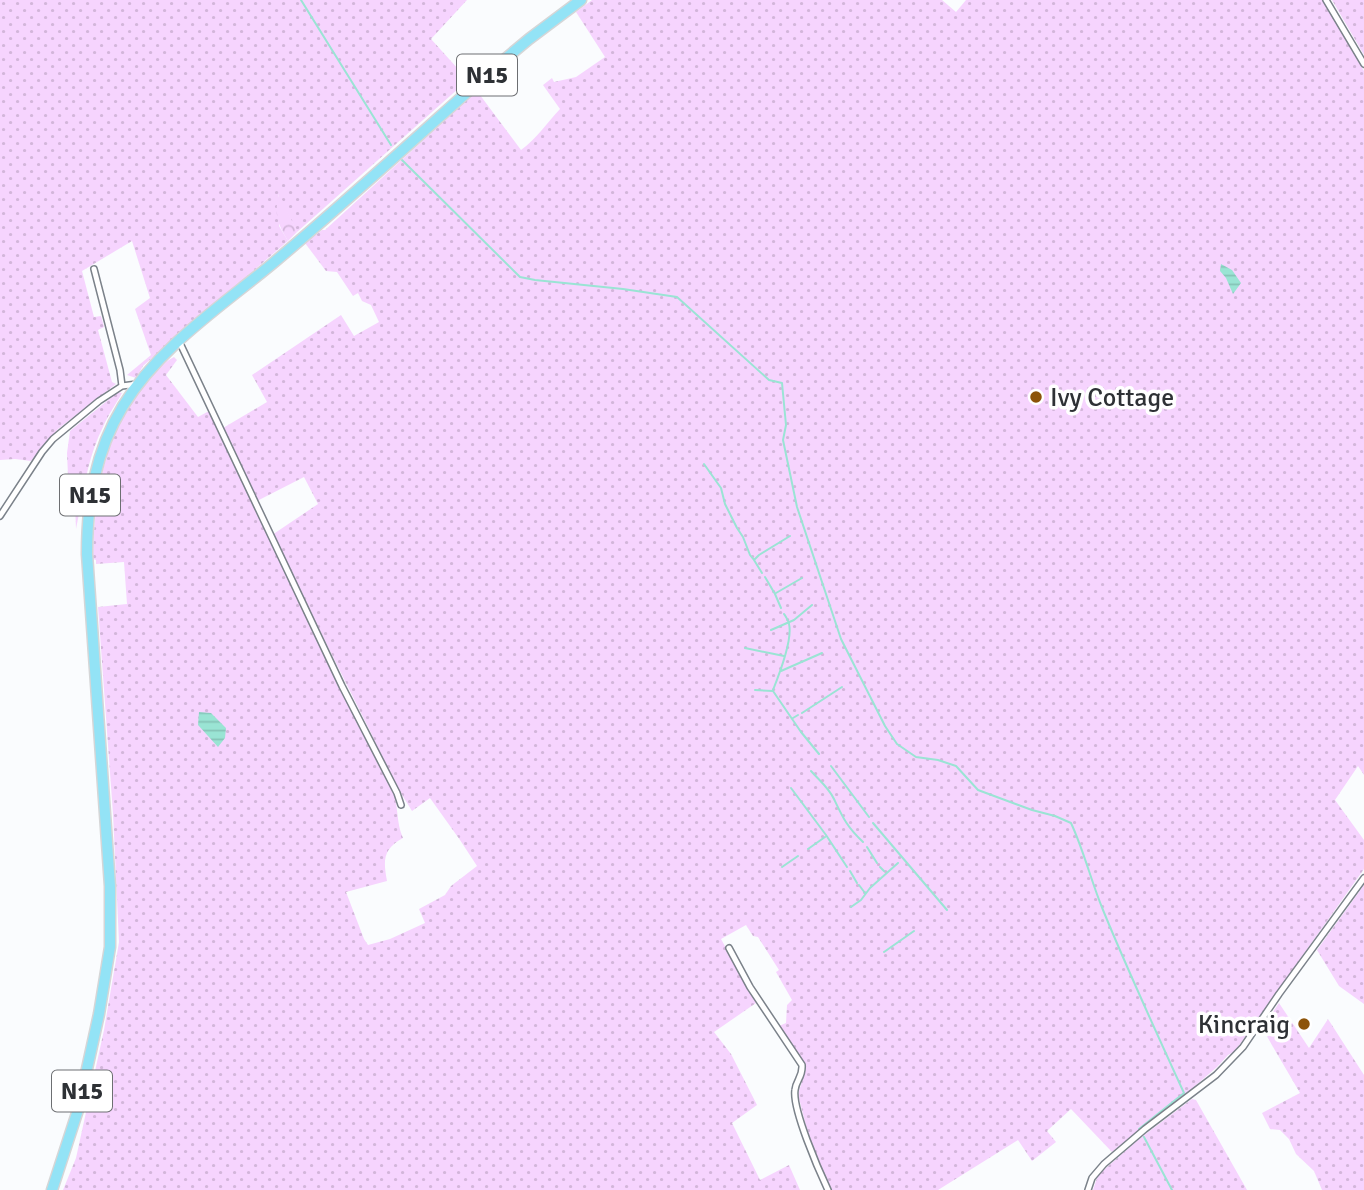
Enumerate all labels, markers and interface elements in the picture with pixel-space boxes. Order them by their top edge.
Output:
road number: N15 [457,54,517,96]
place label: Ivy Cottage [1050,382,1174,414]
marker: Ivy Cottage [1028,389,1044,405]
road number: N15 [60,474,120,516]
place label: Kincraig [1198,1009,1290,1041]
marker: Kincraig [1296,1016,1312,1032]
road number: N15 [52,1070,112,1112]

